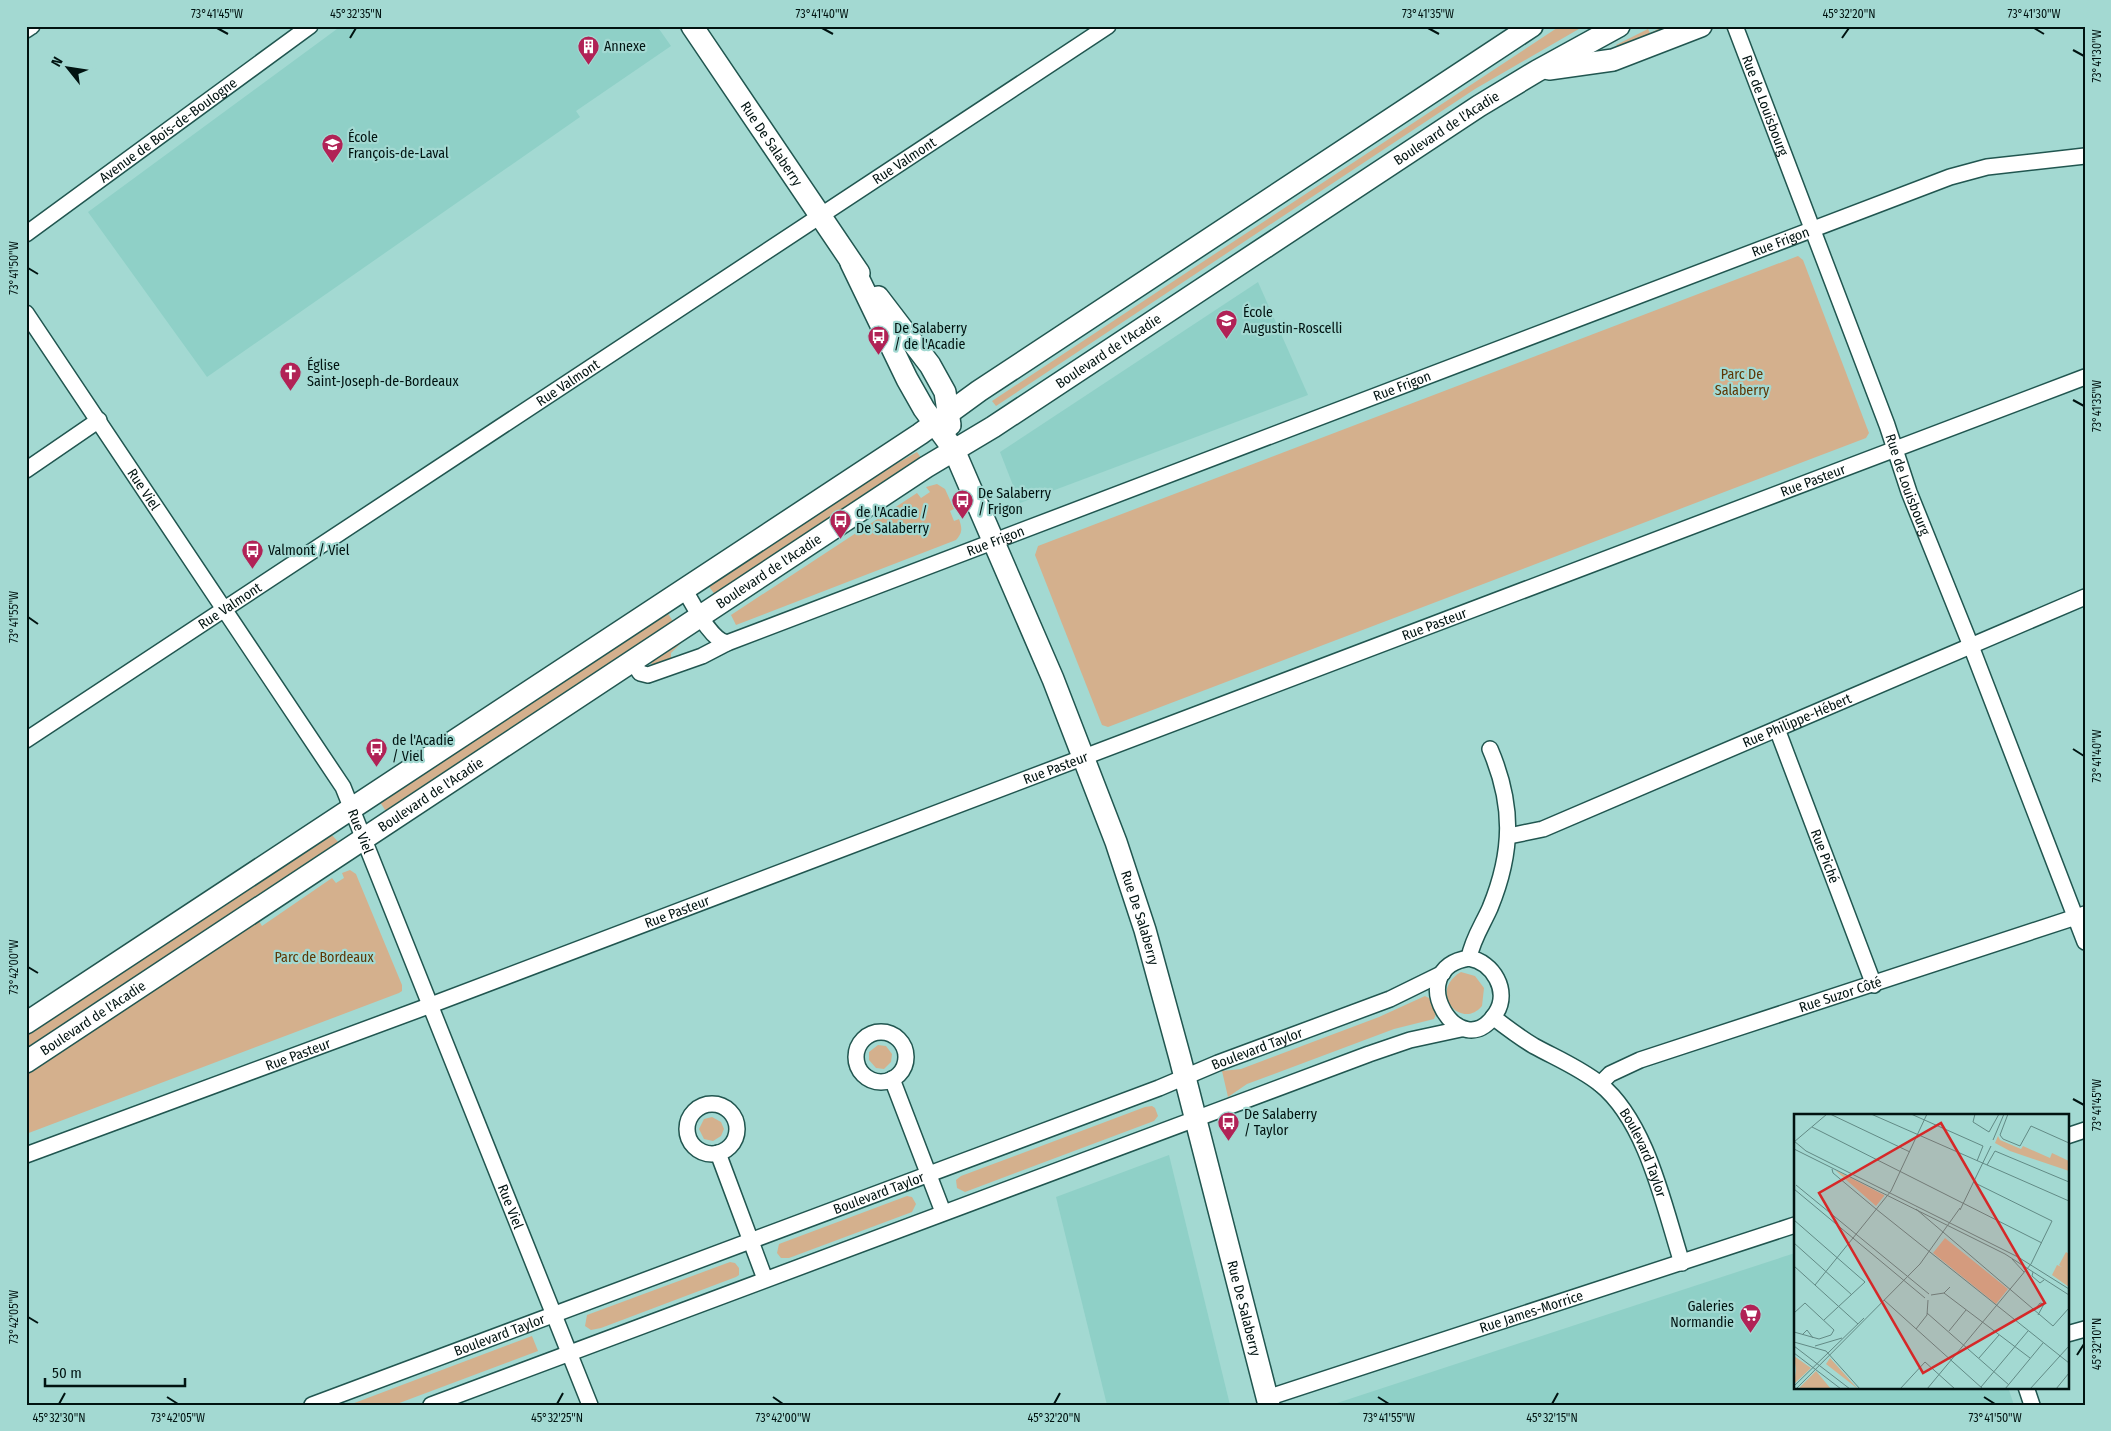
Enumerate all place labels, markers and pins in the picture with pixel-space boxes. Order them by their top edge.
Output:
building icon: Annexe [576,34,600,65]
place label: Annexe [604,38,646,55]
place label: École François-de-Laval [348,128,449,162]
school or university icon: École François-de-Laval [320,133,344,164]
place label: École Augustin-Roscelli [1243,303,1342,337]
school or university icon: École Augustin-Roscelli [1215,308,1239,339]
place label: De Salaberry / de l'Acadie [894,320,968,353]
bus stop icon: De Salaberry / de l'Acadie [866,324,890,355]
place label: Église Saint-Joseph-de-Bordeaux [307,356,459,390]
church icon: Église Saint-Joseph-de-Bordeaux [279,361,303,392]
place label: De Salaberry / Frigon [978,485,1052,518]
bus stop icon: De Salaberry / Frigon [950,489,974,520]
place label: de l'Acadie / De Salaberry [856,504,930,537]
bus stop icon: de l'Acadie / De Salaberry [828,508,852,539]
bus stop icon: Valmont / Viel [240,538,264,569]
place label: Valmont / Viel [268,542,350,559]
place label: de l'Acadie / Viel [392,732,454,765]
bus stop icon: de l'Acadie / Viel [364,736,388,767]
place label: De Salaberry / Taylor [1244,1106,1318,1139]
bus stop icon: De Salaberry / Taylor [1216,1110,1240,1141]
place label: Galeries Normandie [1670,1298,1734,1331]
supermarket icon: Galeries Normandie [1738,1302,1762,1333]

